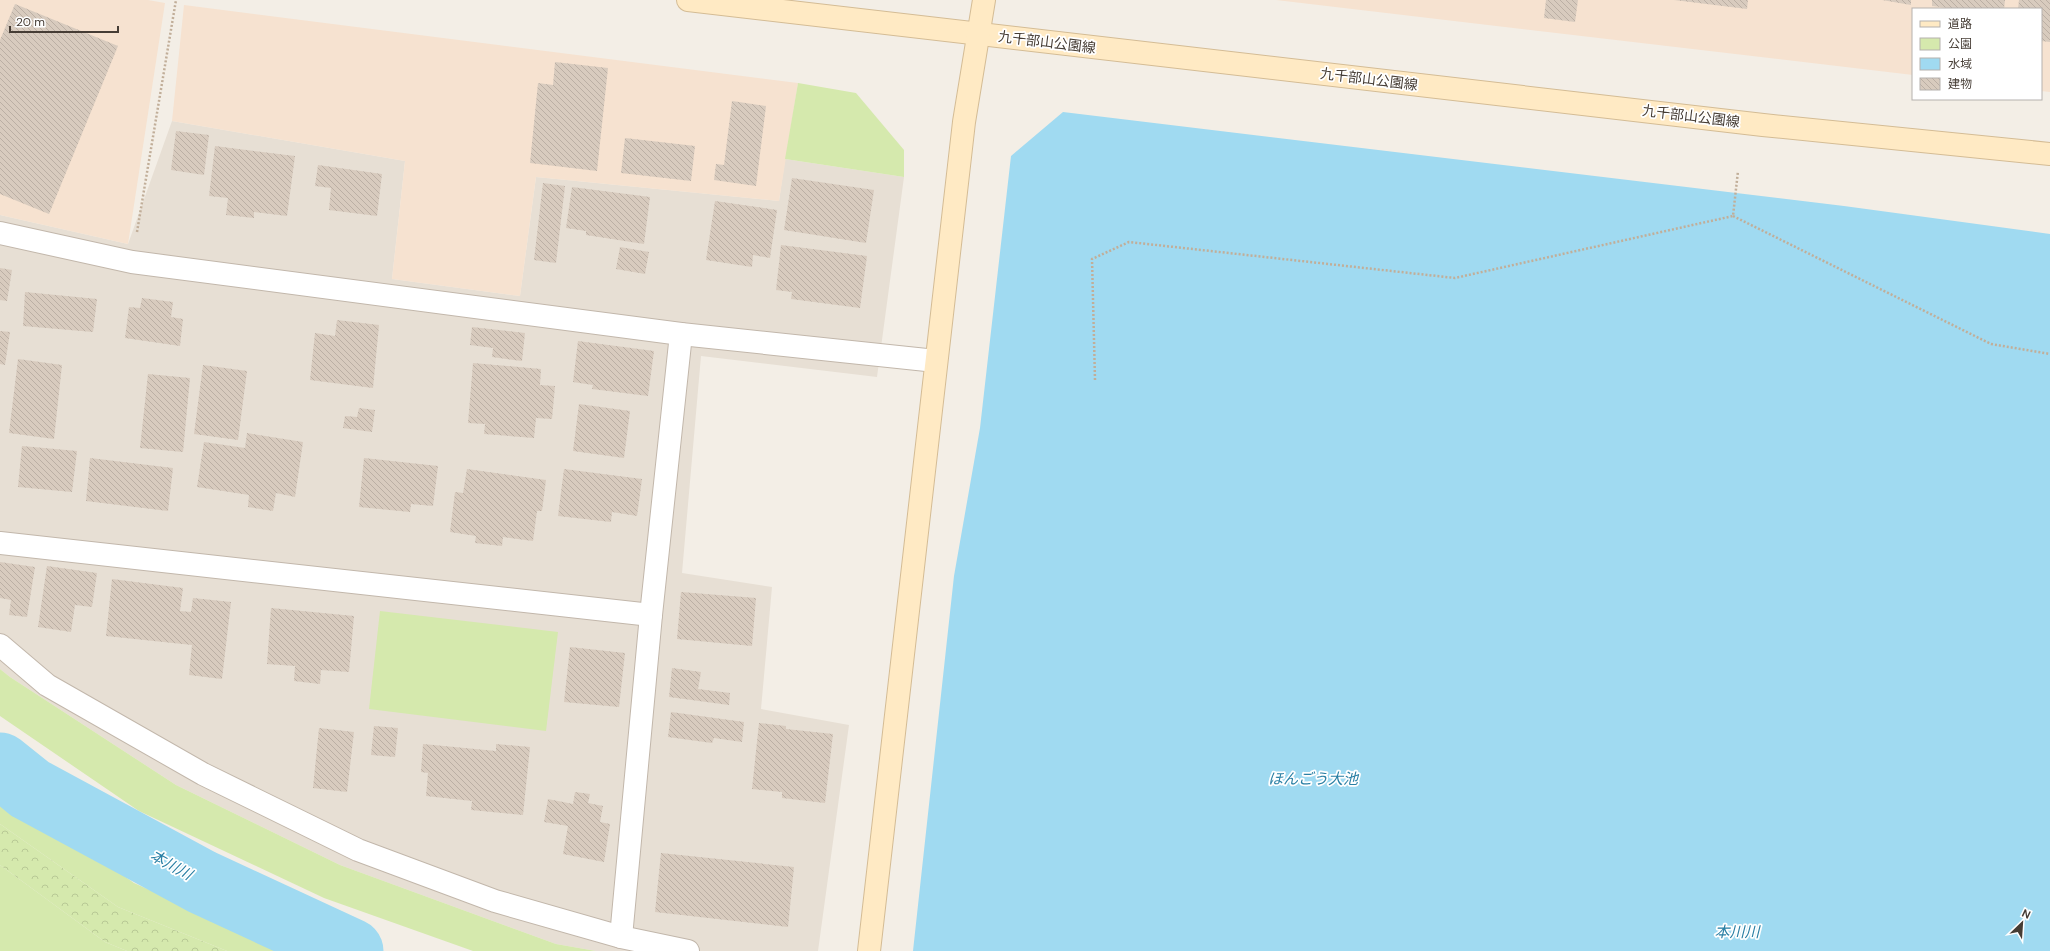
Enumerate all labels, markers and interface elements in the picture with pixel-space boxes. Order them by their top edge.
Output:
scale bar [10,8,118,34]
legend [1912,8,2042,100]
text: 20 m [16,14,45,30]
text: 道路 [1948,16,1972,32]
street label: 九千部山公園線 [997,27,1097,57]
text: 公園 [1948,36,1972,52]
text: 水域 [1948,56,1972,72]
street label: 九千部山公園線 [1319,64,1419,94]
text: 建物 [1948,76,1972,92]
street label: 九千部山公園線 [1641,101,1741,131]
water label: ほんごう大池 [1268,769,1360,789]
water label: 本川川 [146,845,197,886]
north arrow [2002,903,2042,943]
text: N [2020,906,2033,922]
water label: 本川川 [1714,922,1761,942]

